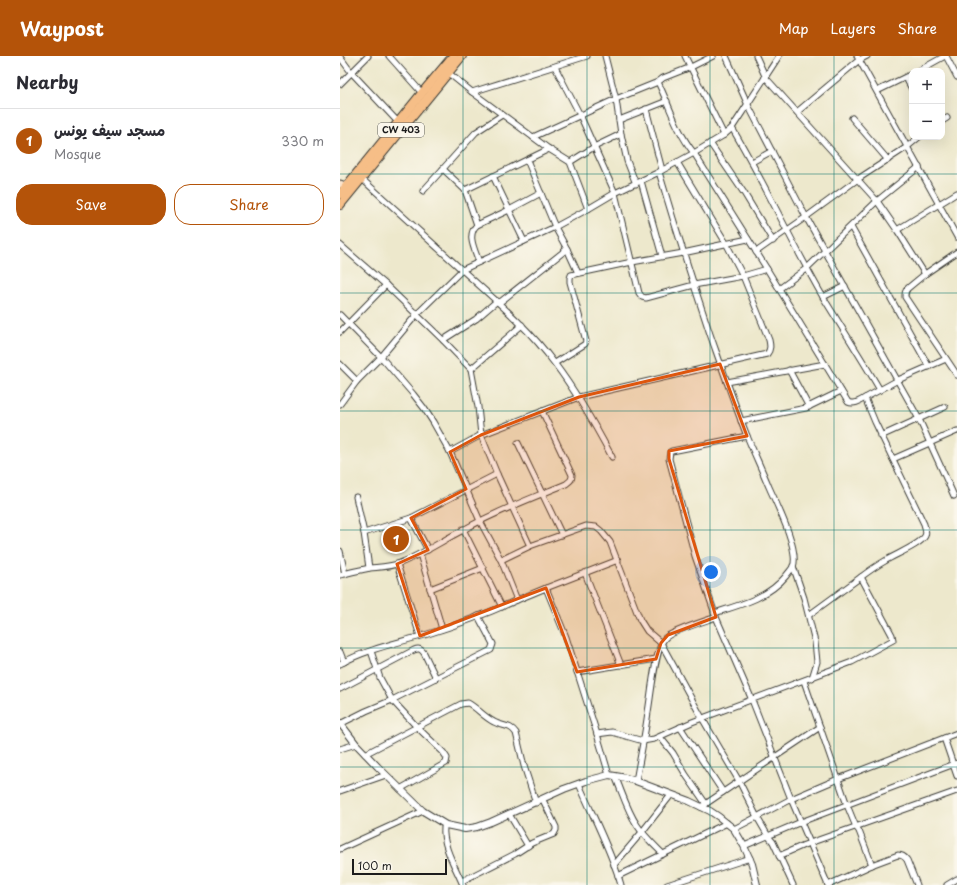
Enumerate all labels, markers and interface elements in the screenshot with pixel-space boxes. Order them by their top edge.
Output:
text: Waypost [20,14,104,42]
text: Map [779,18,809,39]
text: Layers [831,18,876,39]
text: Share [898,18,937,39]
map controls [909,68,945,140]
button: + [909,68,945,104]
text: Nearby [16,69,78,95]
button: − [909,104,945,140]
text: مسجد سيف يونس [54,118,165,141]
road number: CW 403 [378,123,424,137]
text: 1 [26,131,32,150]
text: 330 m [281,131,324,150]
text: Mosque [54,144,101,163]
button: Save [16,184,166,225]
button: Share [174,184,324,225]
pin: 1 [383,524,409,554]
your location [701,562,721,582]
scale bar [352,857,447,876]
text: 100 m [358,857,392,874]

